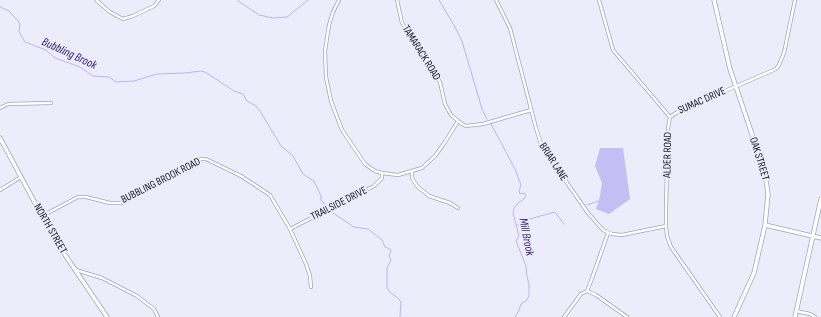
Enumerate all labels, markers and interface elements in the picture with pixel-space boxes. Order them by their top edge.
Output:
street label: TAMARACK ROAD [399,23,443,83]
water label: Bubbling Brook [39,35,99,73]
street label: SUMAC DRIVE [676,85,728,117]
street label: ALDER ROAD [661,132,675,178]
street label: OAK STREET [746,136,772,182]
street label: BRIAR LANE [536,140,570,184]
street label: BUBBLING BROOK ROAD [119,155,203,207]
street label: TRAILSIDE DRIVE [309,184,369,224]
street label: NORTH STREET [30,202,70,256]
water label: Mill Brook [515,217,537,257]

